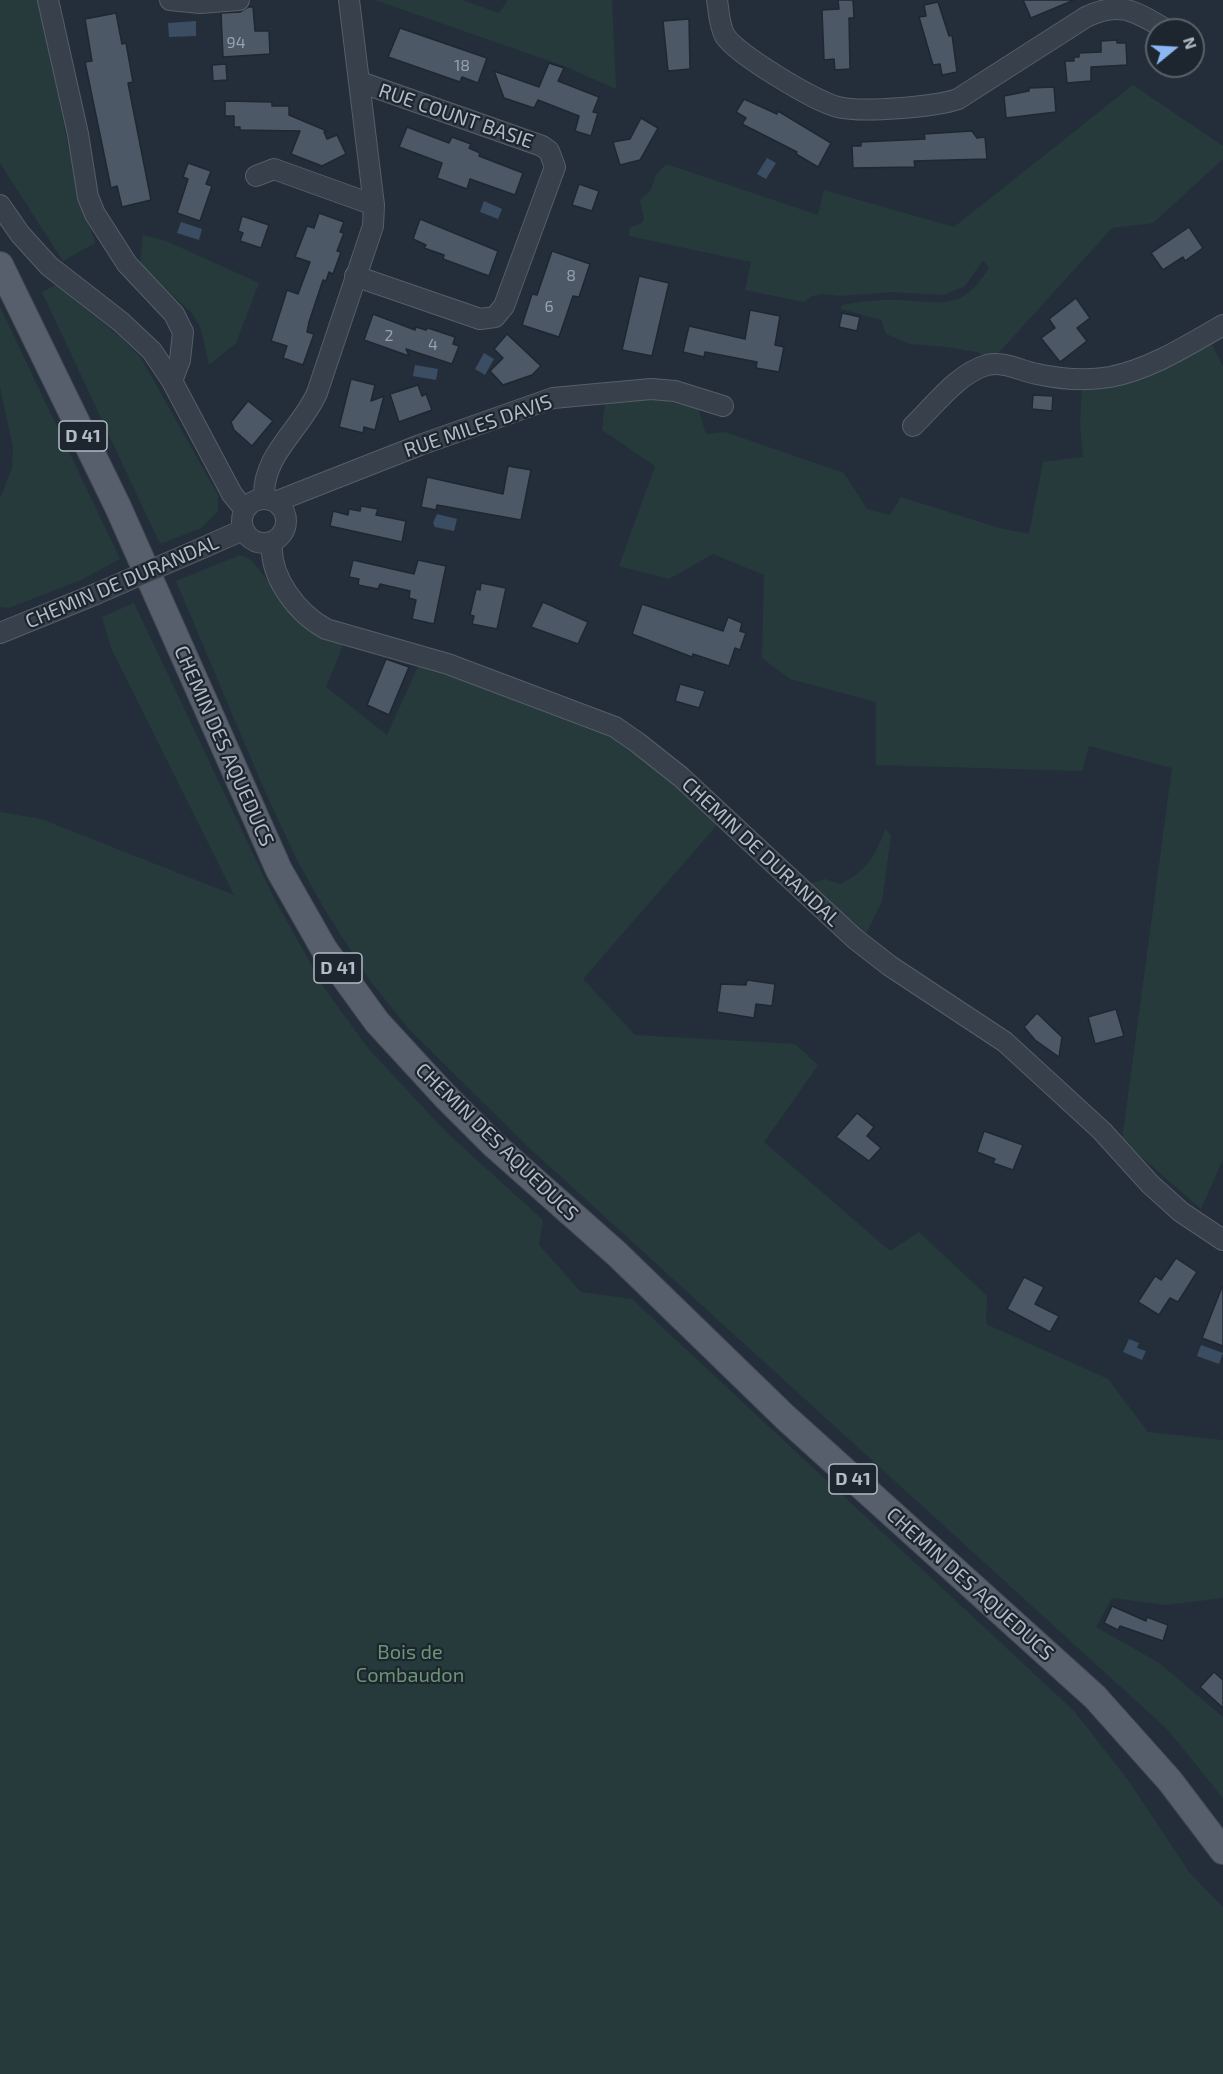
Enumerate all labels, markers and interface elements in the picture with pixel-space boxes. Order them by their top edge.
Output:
north arrow [1145,18,1205,78]
house number: 94 [227,33,245,53]
text: N [1180,34,1202,51]
house number: 18 [454,56,470,76]
street label: RUE COUNT BASIE [376,78,536,154]
house number: 8 [566,266,576,286]
house number: 6 [544,297,554,317]
house number: 2 [385,326,393,346]
house number: 4 [428,335,438,355]
street label: RUE MILES DAVIS [401,389,555,463]
road number: D 41 [59,421,107,451]
street label: CHEMIN DE DURANDAL [22,530,222,634]
street label: CHEMIN DES AQUEDUCS [169,642,279,850]
street label: CHEMIN DE DURANDAL [677,772,845,932]
road number: D 41 [314,953,362,983]
street label: CHEMIN DES AQUEDUCS [411,1058,583,1226]
road number: D 41 [829,1464,877,1494]
street label: CHEMIN DES AQUEDUCS [881,1503,1059,1665]
park label: Bois de Combaudon [356,1640,464,1687]

